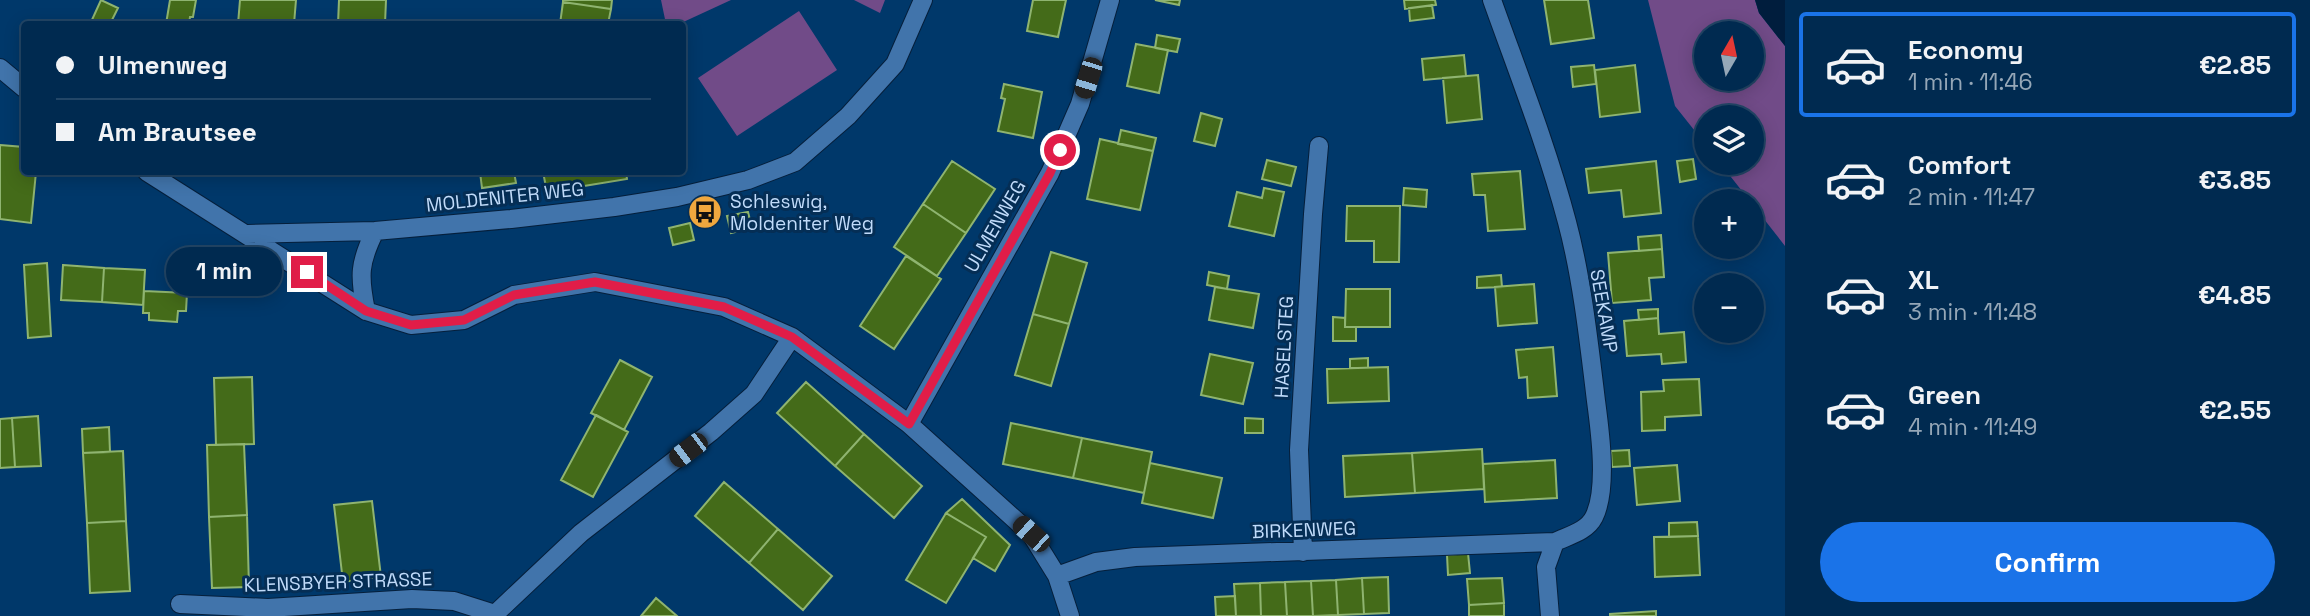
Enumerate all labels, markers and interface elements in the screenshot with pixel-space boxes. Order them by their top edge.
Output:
north arrow [1694,21,1764,91]
map controls [1694,21,1764,343]
icon: car [1824,33,1887,96]
text: Economy [1908,33,2024,67]
text: Ulmenweg [98,48,228,82]
text: €2.85 [2199,48,2271,82]
car [1072,55,1105,101]
text: 1 min · 11:46 [1908,67,2033,97]
button: layers [1694,105,1764,175]
text: Am Brautsee [98,115,257,149]
route start [1044,134,1076,166]
icon: car [1824,148,1887,211]
text: Comfort [1908,148,2011,182]
text: €3.85 [2199,163,2271,197]
street label: ULMENWEG [959,175,1031,277]
street label: MOLDENITER WEG [425,176,585,218]
text: 2 min · 11:47 [1908,182,2035,212]
place label: Schleswig, Moldeniter Weg [730,189,874,236]
button: + [1694,189,1764,259]
bus stop icon: Schleswig, Moldeniter Weg [686,193,724,231]
callout: 1 min [167,247,282,296]
text: 1 min [196,256,252,286]
route end [291,256,323,288]
icon: car [1824,263,1887,326]
text: XL [1908,263,1939,297]
street label: SEEKAMP [1584,267,1624,355]
button: − [1694,273,1764,343]
text: €4.85 [2198,278,2271,312]
street label: HASELSTEG [1269,295,1299,399]
text: 3 min · 11:48 [1908,297,2037,327]
icon: car [1824,378,1887,441]
text: Green [1908,378,1981,412]
text: €2.55 [2199,393,2271,427]
text: 4 min · 11:49 [1908,412,2037,442]
car [665,429,712,471]
car [1009,512,1054,556]
street label: BIRKENWEG [1252,516,1356,544]
button: Confirm [1820,522,2275,602]
street label: KLENSBYER STRASSE [243,566,433,598]

